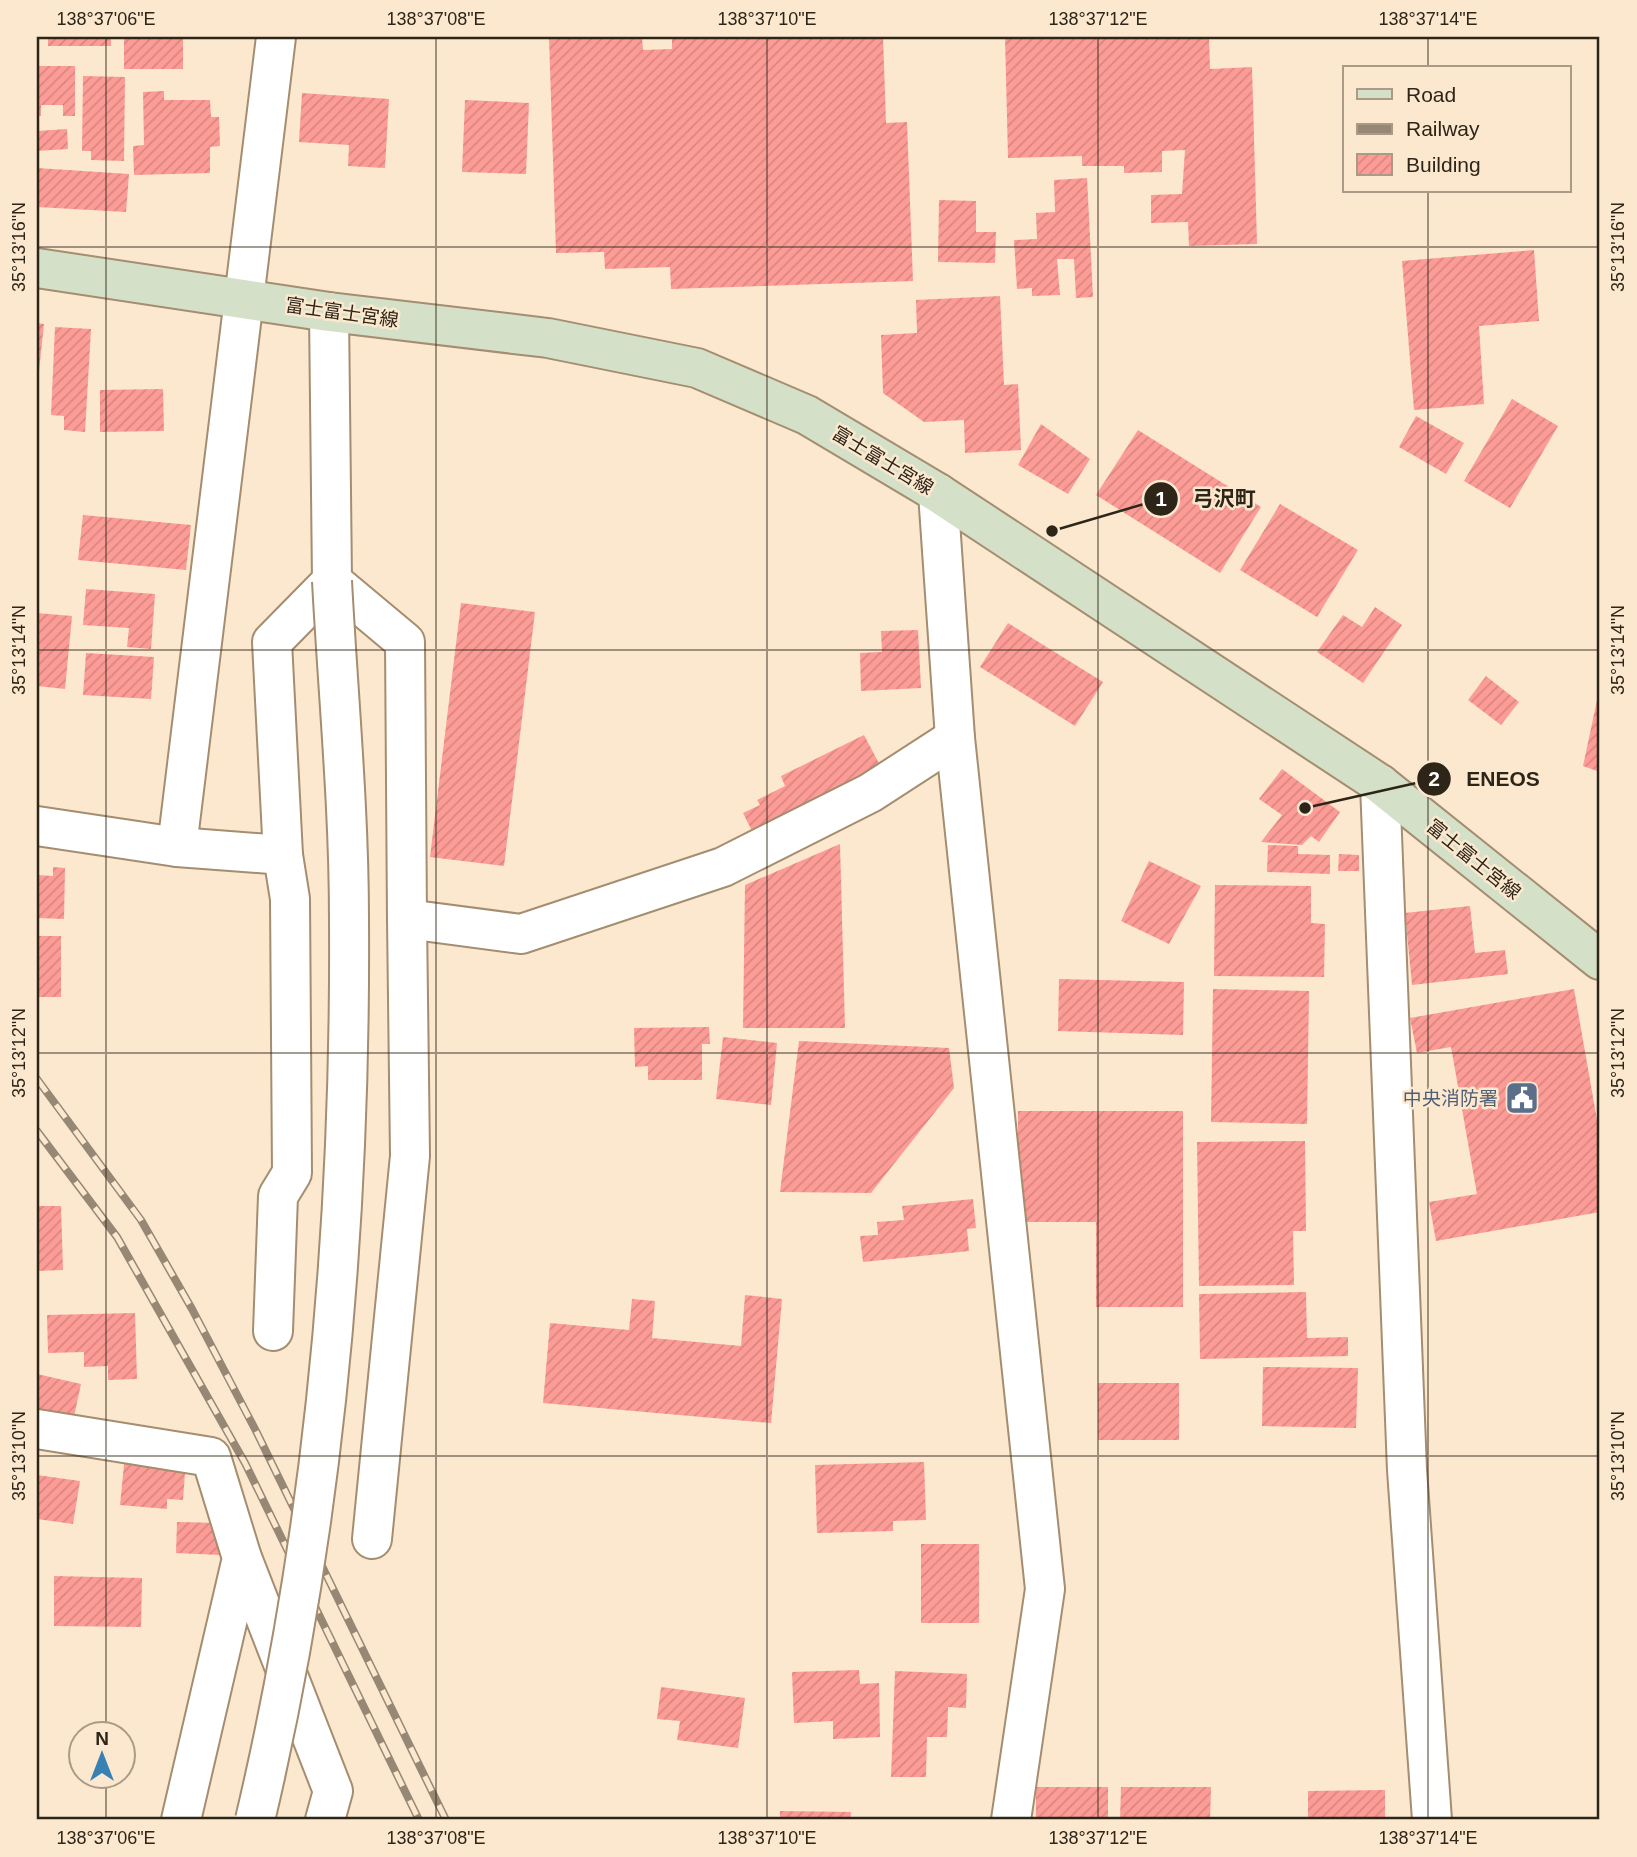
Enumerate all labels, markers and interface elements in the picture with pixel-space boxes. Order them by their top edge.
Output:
text: 138°37'06"E [56,9,156,29]
text: 138°37'08"E [386,9,486,29]
text: 138°37'10"E [717,9,817,29]
text: 138°37'12"E [1048,9,1148,29]
text: 138°37'14"E [1378,9,1478,29]
legend [1343,66,1570,192]
text: Road [1406,83,1456,106]
text: Railway [1406,117,1480,140]
text: Building [1406,153,1481,176]
text: 35°13'16"N [9,202,29,292]
text: 35°13'16"N [1608,202,1628,292]
street label: 富士富士宮線 [284,294,400,331]
street label: 富士富士宮線 [828,422,937,499]
callout: 弓沢町 [1143,478,1269,520]
text: 1 [1155,487,1167,510]
text: 弓沢町 [1193,487,1256,510]
text: 35°13'14"N [9,605,29,695]
text: 35°13'14"N [1608,605,1628,695]
callout: ENEOS [1417,758,1553,800]
text: 2 [1428,767,1440,790]
text: ENEOS [1466,767,1540,790]
street label: 富士富士宮線 [1423,815,1525,903]
text: 35°13'12"N [9,1008,29,1098]
text: 35°13'12"N [1608,1008,1628,1098]
public building icon: 中央消防署 [1503,1079,1541,1117]
place label: 中央消防署 [1403,1088,1498,1109]
text: 35°13'10"N [9,1411,29,1501]
text: 35°13'10"N [1608,1411,1628,1501]
north arrow [66,1720,136,1790]
text: N [95,1728,109,1749]
text: 138°37'06"E [56,1828,156,1848]
text: 138°37'08"E [386,1828,486,1848]
text: 138°37'10"E [717,1828,817,1848]
text: 138°37'12"E [1048,1828,1148,1848]
text: 138°37'14"E [1378,1828,1478,1848]

